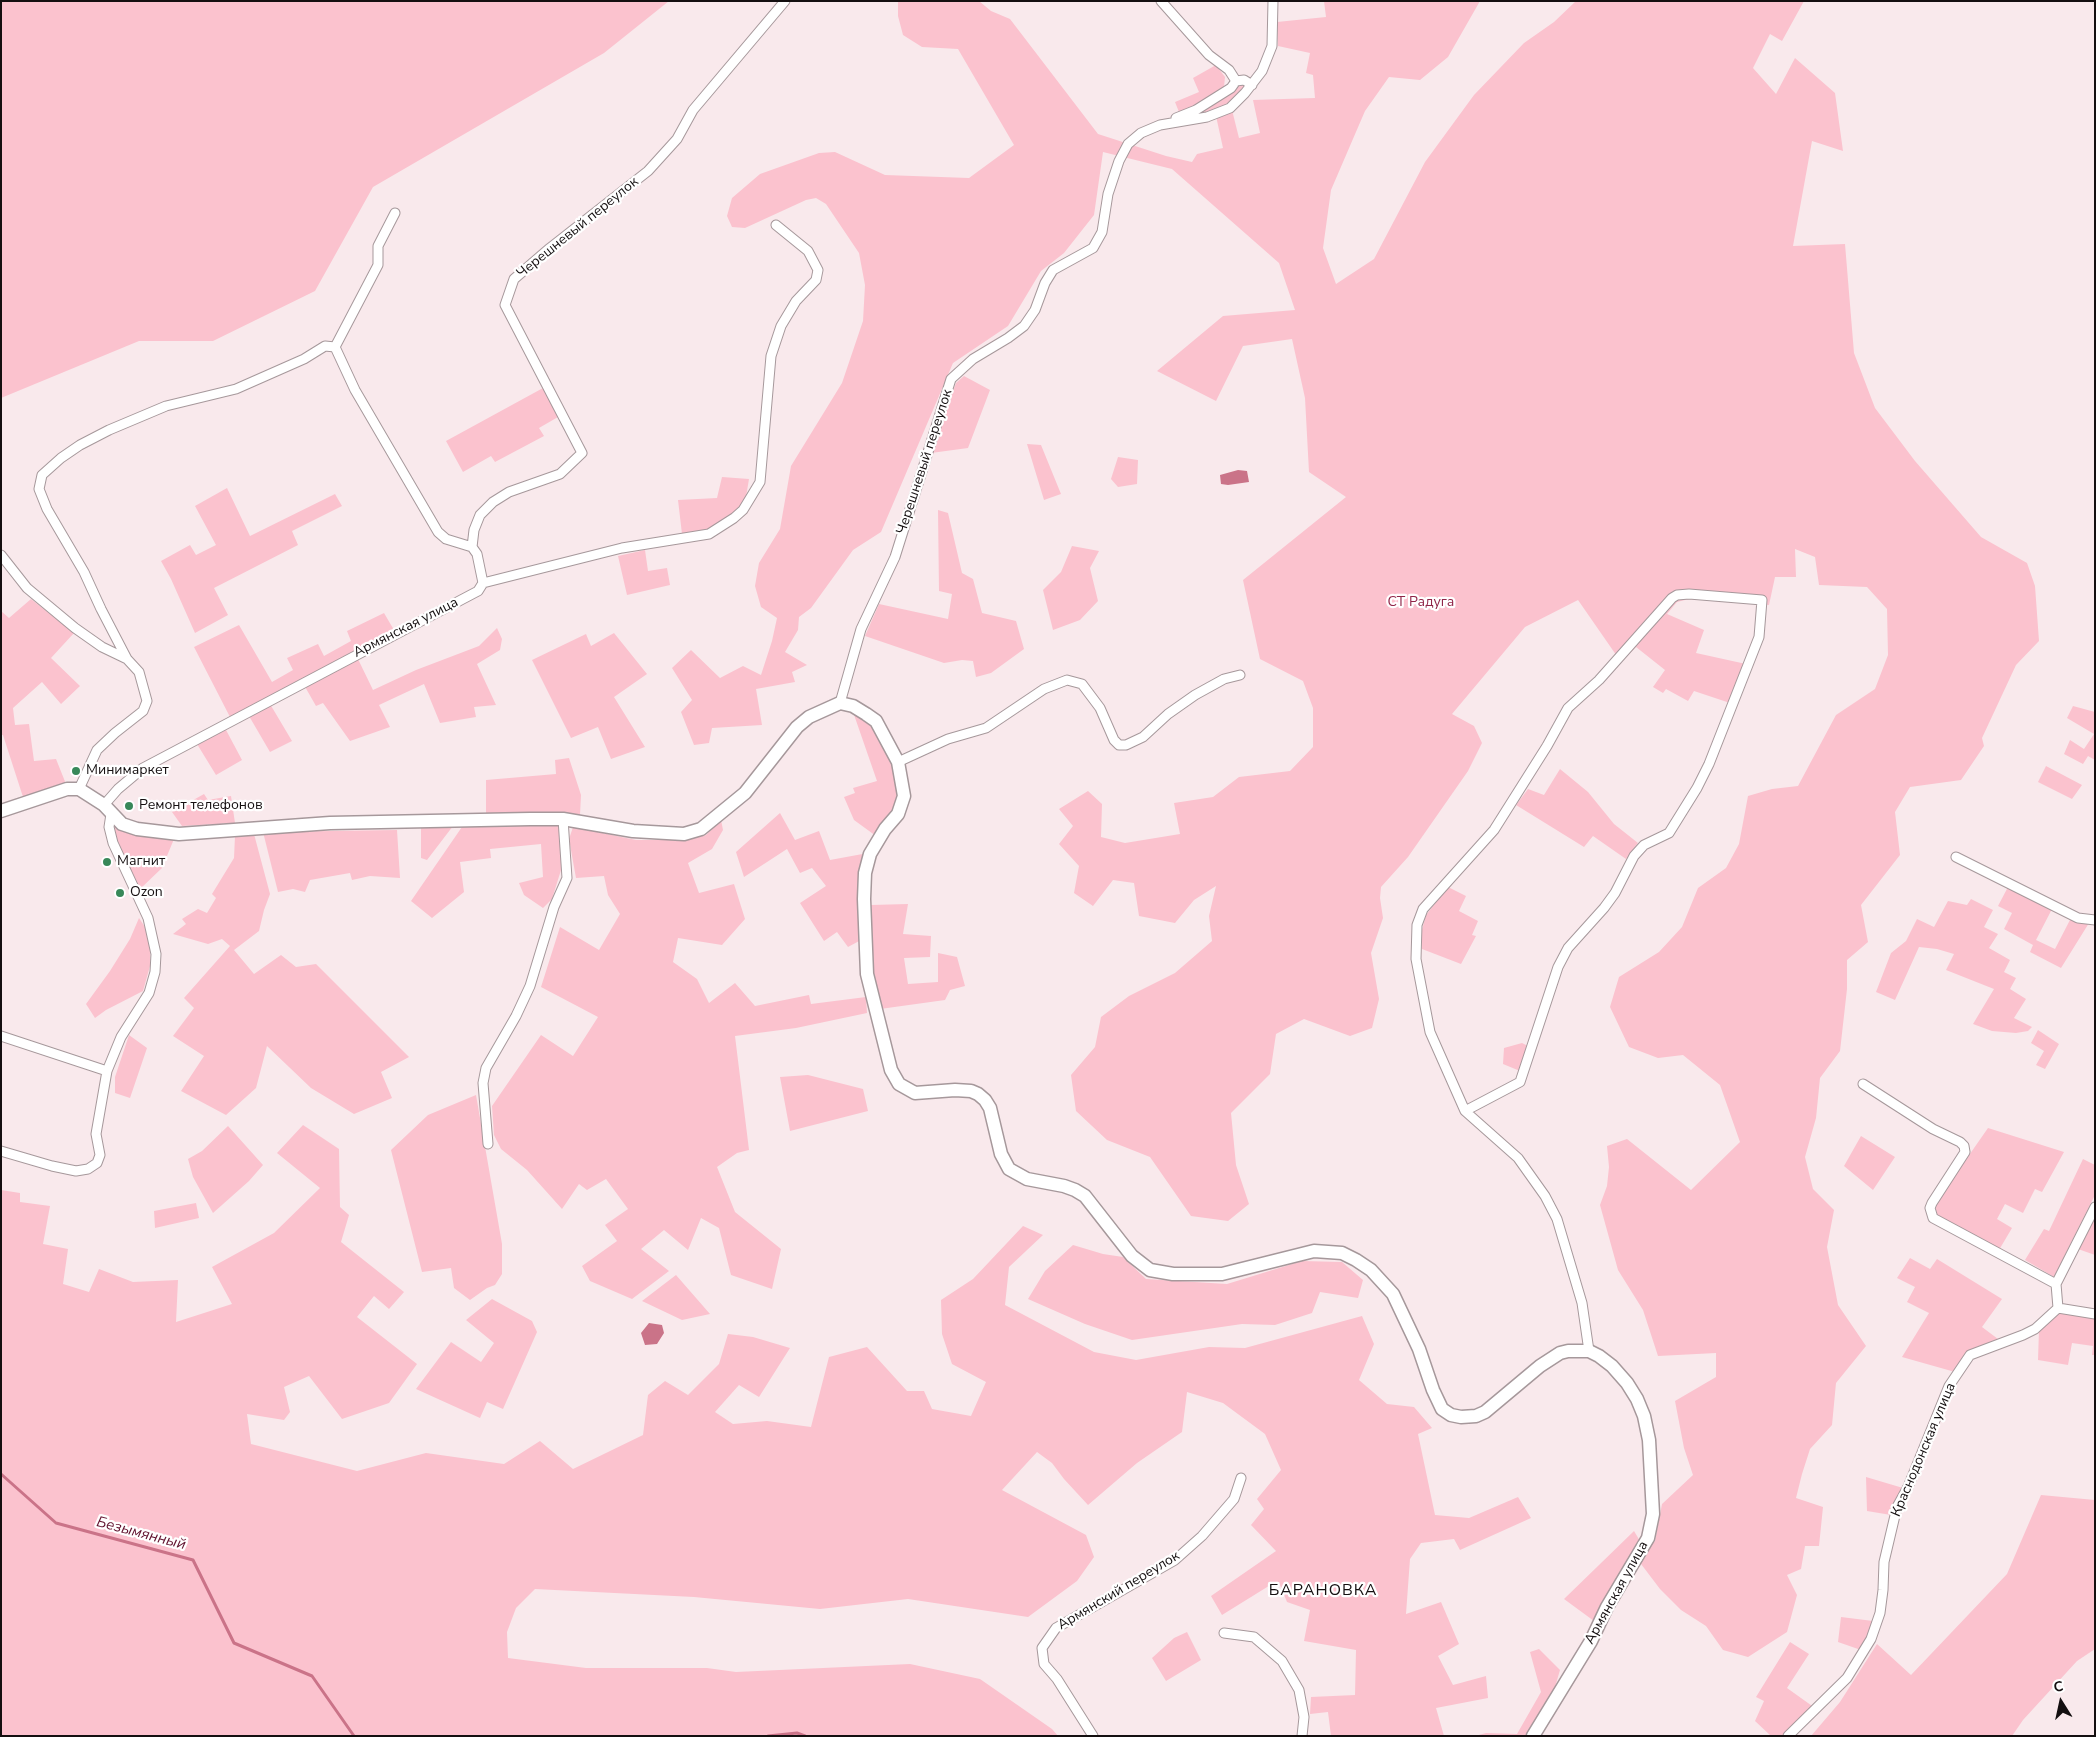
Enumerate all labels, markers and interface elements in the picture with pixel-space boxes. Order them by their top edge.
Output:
street label: Черешневый переулок [514,174,642,282]
street label: Черешневый переулок [894,387,956,537]
street label: Армянская улица [351,594,461,662]
park label: СТ Радуга [1388,595,1454,611]
place label: Минимаркет [86,763,169,779]
marker: Минимаркет [70,765,82,777]
place label: Ремонт телефонов [139,798,263,814]
marker: Ремонт телефонов [123,800,135,812]
place label: Магнит [117,854,165,870]
marker: Магнит [101,856,113,868]
place label: Ozon [130,885,163,901]
marker: Ozon [114,887,126,899]
street label: Краснодонская улица [1888,1381,1960,1519]
water label: Безымянный [94,1513,188,1555]
street label: Армянская улица [1582,1539,1652,1647]
street label: Армянский переулок [1055,1548,1183,1634]
district label: БАРАНОВКА [1268,1581,1378,1601]
north arrow [2036,1677,2086,1727]
text: С [2052,1677,2065,1697]

